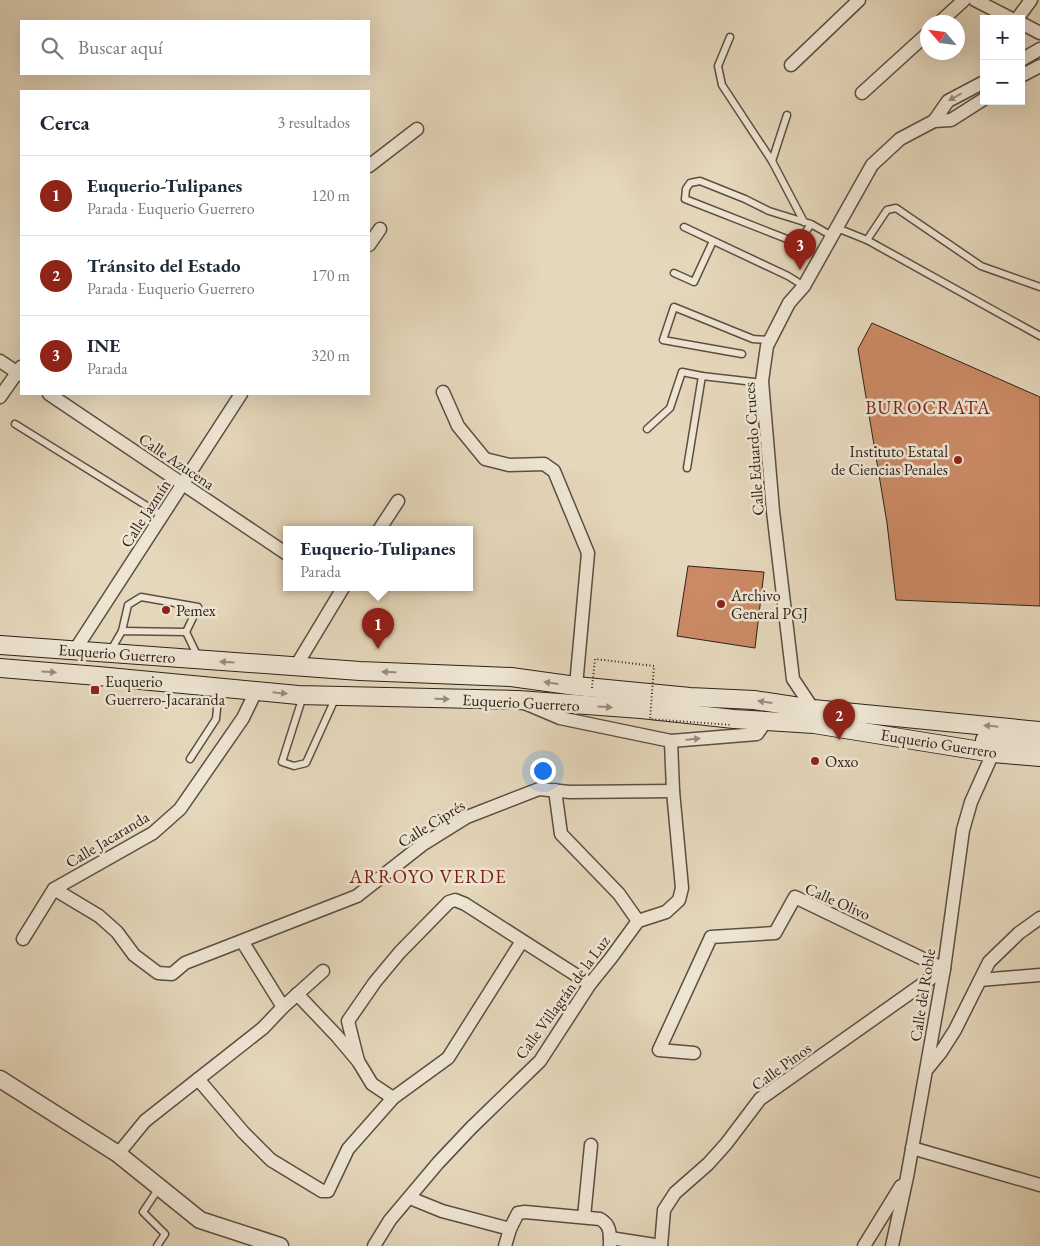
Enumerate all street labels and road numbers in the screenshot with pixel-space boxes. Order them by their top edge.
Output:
street label: Calle Eduardo Cruces [738,382,769,516]
street label: Calle Azucena [135,428,219,495]
street label: Calle Jazmín [116,475,176,551]
street label: Euquerio Guerrero [58,639,176,668]
street label: Euquerio Guerrero [462,689,580,716]
street label: Euquerio Guerrero [879,724,999,763]
street label: Calle Ciprés [394,795,469,852]
street label: Calle Jacaranda [62,806,153,873]
street label: Calle Olivo [802,878,874,925]
street label: Calle Villagrán de la Luz [510,931,615,1063]
street label: Calle del Roble [905,947,940,1043]
street label: Calle Pinos [747,1038,815,1095]

